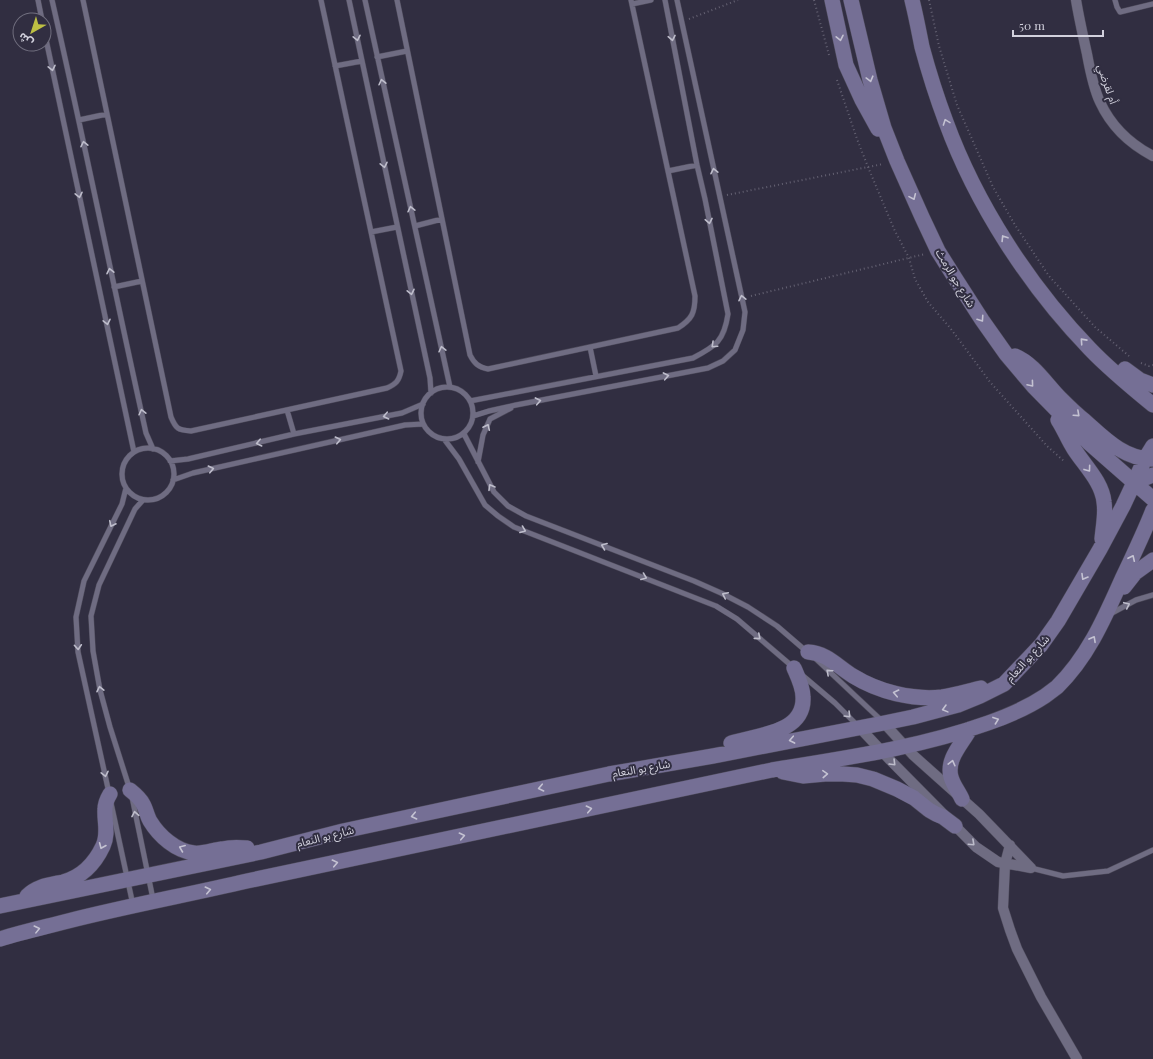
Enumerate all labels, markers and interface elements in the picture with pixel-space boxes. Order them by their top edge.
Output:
north arrow [12,12,52,52]
scale bar [1013,12,1103,38]
text: 50 m [1019,17,1045,33]
text: ش [15,30,36,51]
one-way arrow [352,35,360,41]
one-way arrow [668,35,676,41]
one-way arrow [836,35,844,41]
street label: أم لقرضي [1092,62,1122,107]
one-way arrow [48,65,56,71]
one-way arrow [865,75,874,82]
one-way arrow [379,79,387,85]
one-way arrow [943,118,951,125]
one-way arrow [81,141,89,147]
one-way arrow [380,162,388,168]
one-way arrow [711,168,719,174]
one-way arrow [75,192,83,198]
one-way arrow [908,192,916,200]
one-way arrow [407,205,415,212]
one-way arrow [704,217,713,224]
one-way arrow [1001,235,1009,242]
street label: شارع جو الرمث [932,246,980,311]
one-way arrow [107,268,115,274]
one-way arrow [407,289,415,295]
one-way arrow [738,295,746,301]
one-way arrow [976,315,983,322]
one-way arrow [102,319,110,325]
one-way arrow [1080,338,1087,346]
one-way arrow [711,340,719,348]
one-way arrow [439,346,447,352]
one-way arrow [663,373,669,381]
one-way arrow [1027,379,1034,386]
one-way arrow [535,397,541,405]
one-way arrow [138,409,146,415]
one-way arrow [1073,410,1080,417]
one-way arrow [383,411,389,419]
one-way arrow [482,423,490,431]
one-way arrow [334,437,341,445]
one-way arrow [255,438,262,446]
one-way arrow [1083,465,1091,472]
one-way arrow [208,466,214,474]
one-way arrow [489,484,496,491]
one-way arrow [109,520,117,527]
one-way arrow [519,526,526,534]
one-way arrow [601,543,608,551]
one-way arrow [1127,554,1135,562]
one-way arrow [641,572,648,580]
one-way arrow [1081,573,1088,580]
one-way arrow [721,592,729,600]
one-way arrow [1123,602,1131,610]
street label: شارع بو النعام [1002,631,1053,685]
one-way arrow [753,632,761,639]
one-way arrow [1089,636,1096,643]
one-way arrow [73,644,82,650]
one-way arrow [826,669,834,676]
one-way arrow [96,686,104,692]
one-way arrow [893,690,899,698]
one-way arrow [942,704,949,713]
one-way arrow [843,710,850,718]
one-way arrow [992,717,999,725]
one-way arrow [789,736,795,744]
street label: شارع بو النعام [611,755,672,781]
one-way arrow [888,758,896,766]
one-way arrow [947,760,955,767]
one-way arrow [822,770,828,779]
one-way arrow [100,771,108,777]
one-way arrow [538,784,544,792]
one-way arrow [586,805,593,814]
one-way arrow [132,811,140,817]
one-way arrow [411,811,417,819]
street label: شارع بو النعام [295,822,356,851]
one-way arrow [459,832,465,840]
one-way arrow [967,838,975,845]
one-way arrow [99,842,107,849]
one-way arrow [178,845,185,853]
one-way arrow [332,859,338,867]
one-way arrow [205,886,211,894]
one-way arrow [34,925,41,933]

